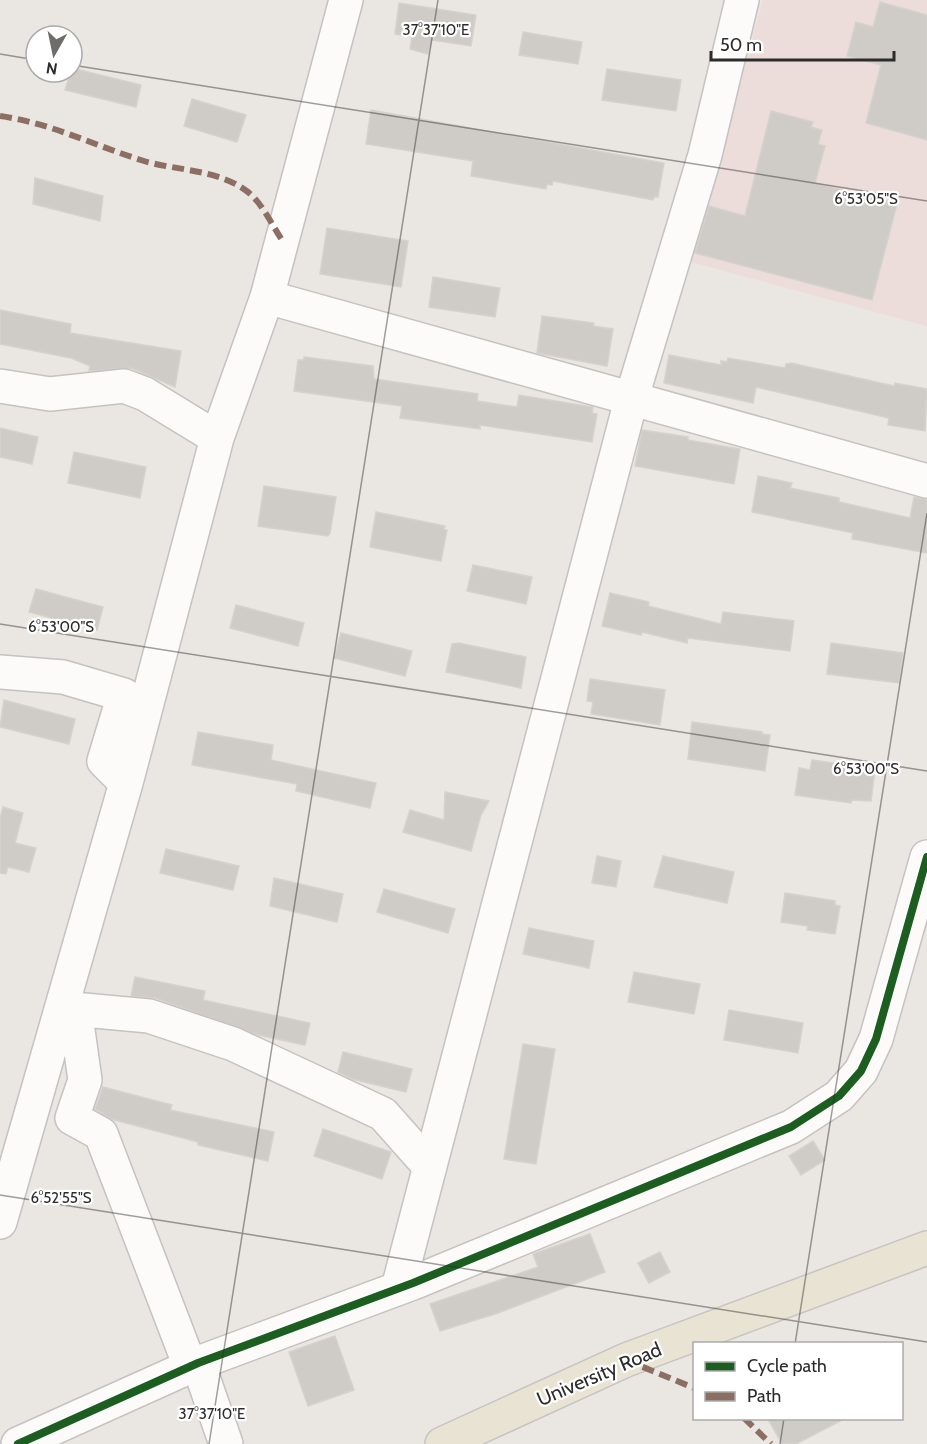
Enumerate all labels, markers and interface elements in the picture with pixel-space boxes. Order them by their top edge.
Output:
text: 37°37'10"E [403,21,469,39]
north arrow [24,24,84,84]
scale bar [711,24,894,62]
text: 50 m [720,34,762,56]
text: N [45,58,59,79]
text: 6°53'05"S [834,190,898,208]
text: 6°53'00"S [28,618,94,636]
text: 6°53'00"S [833,760,899,778]
text: 6°52'55"S [30,1189,92,1207]
street label: University Road [533,1337,665,1411]
legend [693,1342,903,1420]
text: Cycle path [747,1355,827,1377]
text: Path [747,1385,781,1407]
text: 37°37'10"E [179,1405,245,1423]

